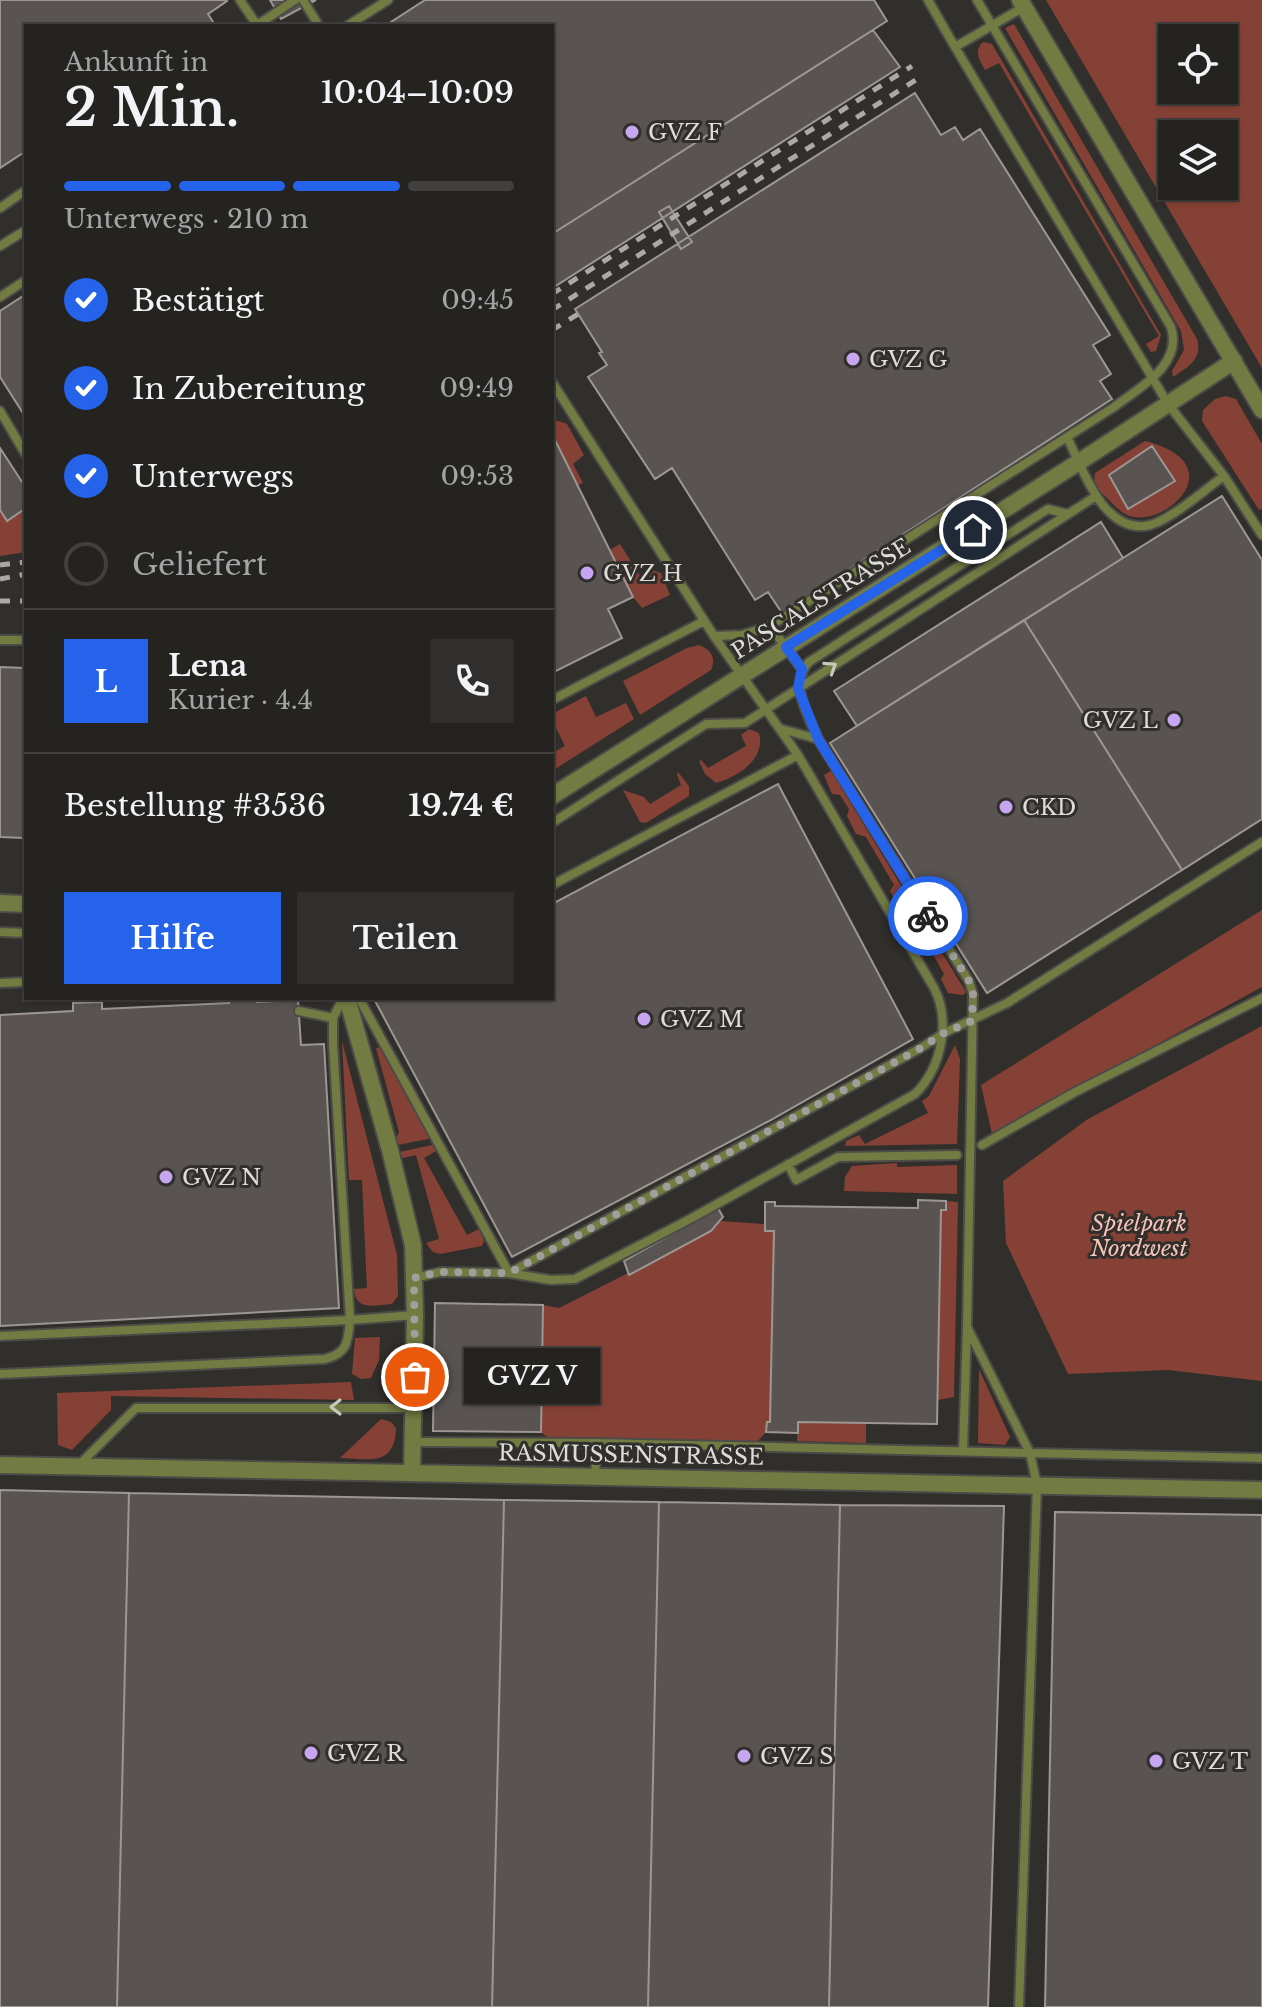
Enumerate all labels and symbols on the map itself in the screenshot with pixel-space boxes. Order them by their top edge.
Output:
place label: GVZ F [648,119,722,146]
marker: GVZ F [623,123,641,141]
place label: GVZ G [869,346,947,373]
marker: GVZ G [844,350,862,368]
pin [939,496,1007,564]
street label: PASCALSTRASSE [726,533,916,665]
place label: GVZ H [603,560,683,587]
marker: GVZ H [578,564,596,582]
one-way arrow [823,662,837,677]
place label: GVZ L [1083,707,1158,734]
marker: GVZ L [1165,711,1183,729]
place label: CKD [1022,794,1076,821]
marker: CKD [997,798,1015,816]
courier [888,876,968,956]
place label: GVZ M [660,1006,743,1033]
marker: GVZ M [635,1010,653,1028]
place label: GVZ N [182,1164,261,1191]
marker: GVZ N [157,1168,175,1186]
park label: Spielpark Nordwest [1090,1210,1187,1262]
pin [381,1343,449,1411]
callout: GVZ V [463,1349,599,1405]
one-way arrow [329,1398,342,1416]
street label: RASMUSSENSTRASSE [498,1439,764,1471]
place label: GVZ R [327,1740,404,1767]
place label: GVZ S [760,1743,833,1770]
marker: GVZ R [302,1744,320,1762]
marker: GVZ S [735,1747,753,1765]
place label: GVZ T [1172,1748,1249,1775]
marker: GVZ T [1147,1752,1165,1770]

